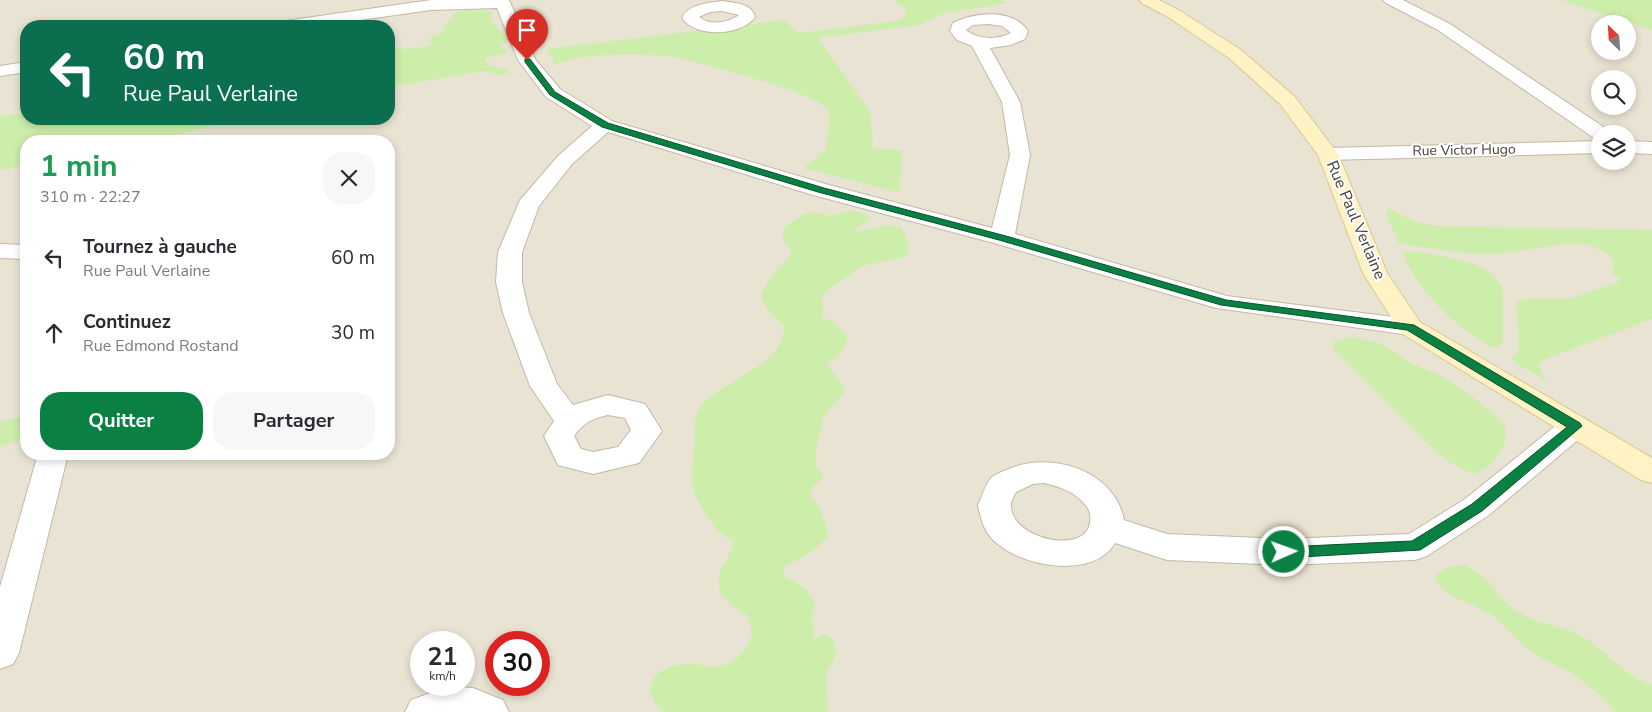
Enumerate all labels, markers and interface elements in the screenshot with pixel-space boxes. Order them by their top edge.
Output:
pin [506,9,548,60]
north arrow [1591,15,1636,60]
map controls [1591,15,1636,170]
icon: arrive [513,16,541,44]
text: 60 m [123,34,205,81]
icon: left [40,40,105,105]
button: search [1591,70,1636,115]
text: Rue Paul Verlaine [123,79,298,109]
button: layers [1591,125,1636,170]
street label: Rue Victor Hugo [1412,140,1516,160]
text: 1 min [40,146,118,187]
button: close [323,152,375,204]
street label: Rue Paul Verlaine [1321,157,1391,283]
text: 310 m · 22:27 [40,186,141,208]
text: Tournez à gauche [83,234,237,260]
icon: left [40,244,68,272]
text: 60 m [331,245,375,271]
text: Rue Paul Verlaine [83,260,210,282]
text: Continuez [83,309,171,335]
icon: ahead [40,319,68,347]
text: 30 m [331,320,375,346]
text: Rue Edmond Rostand [83,335,239,357]
button: Quitter [40,392,203,450]
button: Partager [213,392,375,450]
position arrow [1257,525,1309,577]
speed limit sign: 30 [485,631,550,696]
text: 21 [427,640,458,674]
text: km/h [429,668,456,684]

